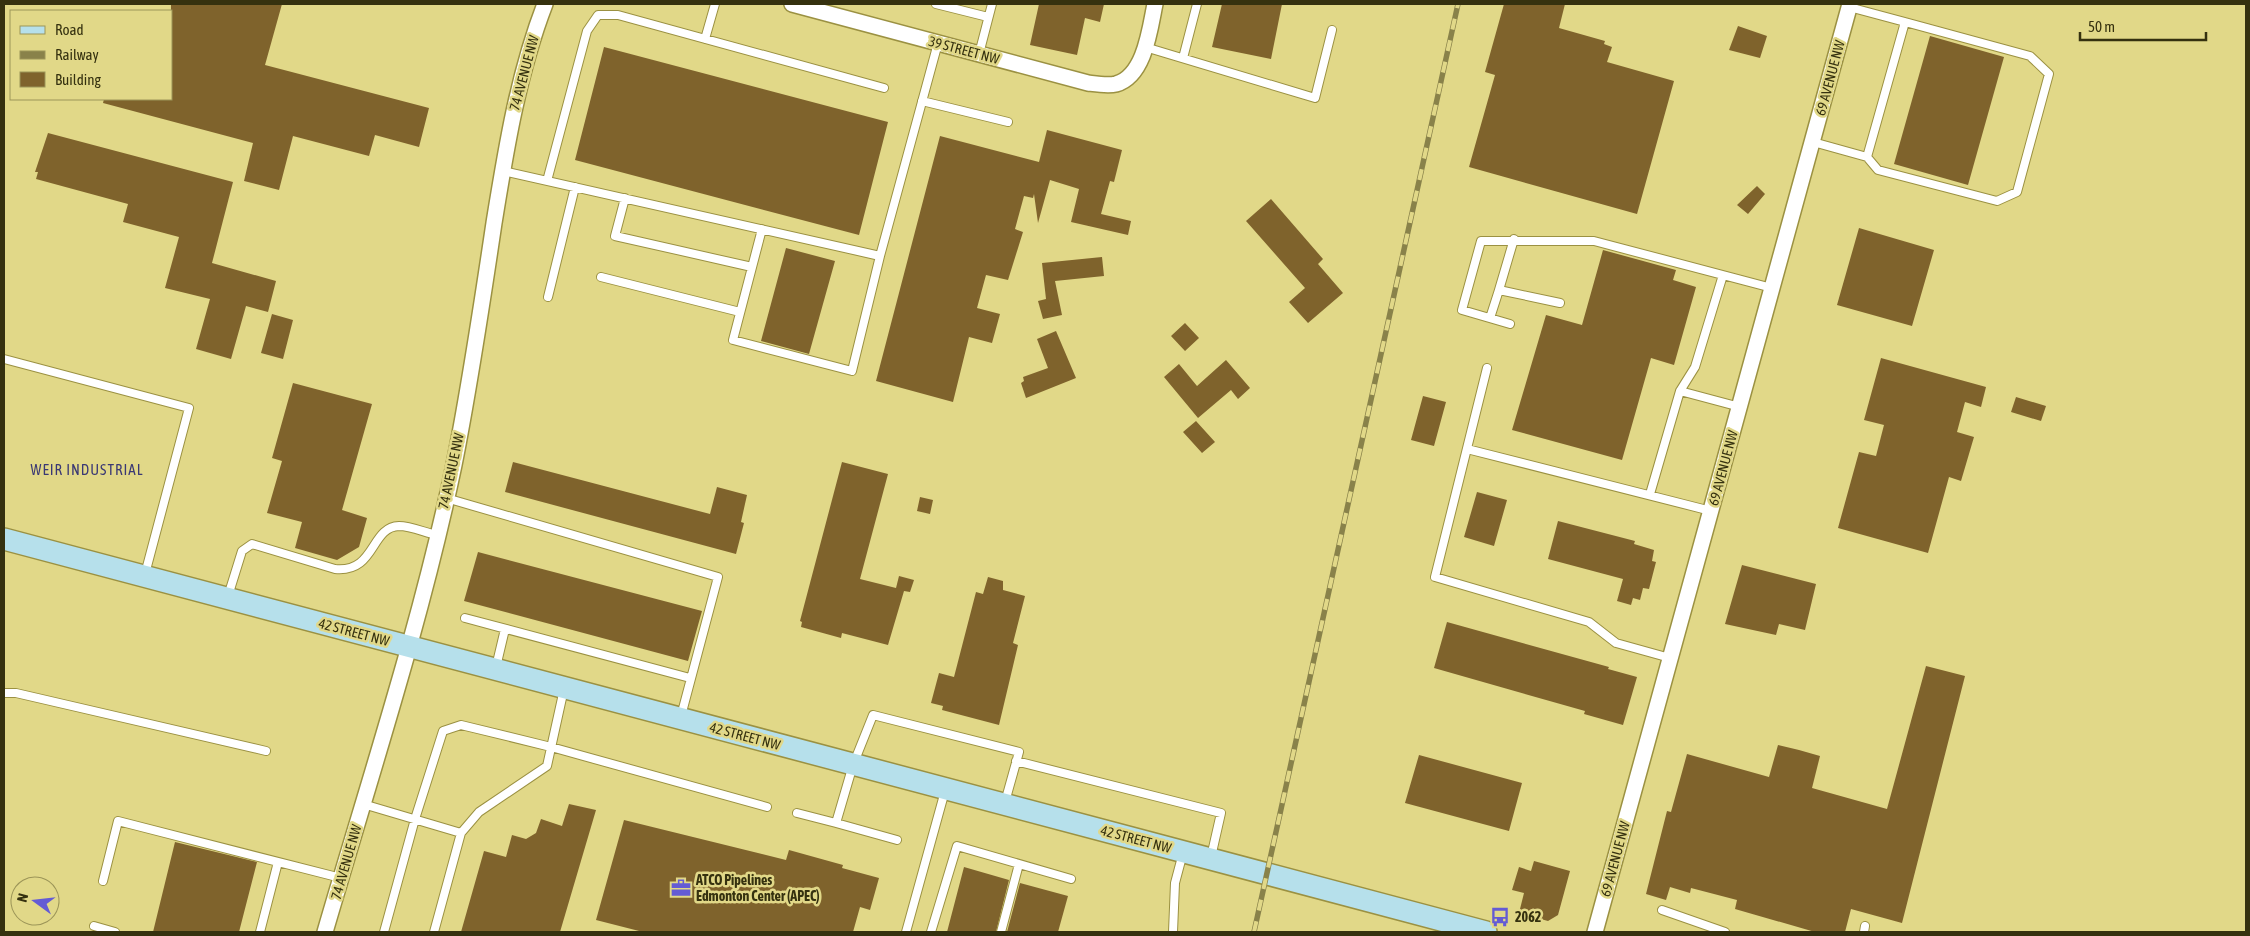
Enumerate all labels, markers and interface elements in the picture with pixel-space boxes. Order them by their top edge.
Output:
legend [10,10,172,100]
scale bar [2080,10,2206,42]
text: 50 m [2088,18,2115,35]
text: Road [55,21,84,38]
street label: 74 AVENUE NW [506,33,542,112]
street label: 39 STREET NW [927,33,1002,67]
street label: 69 AVENUE NW [1812,38,1848,117]
text: Railway [55,46,99,63]
text: Building [55,71,101,88]
street label: 69 AVENUE NW [1705,428,1741,507]
street label: 74 AVENUE NW [435,431,467,510]
district label: WEIR INDUSTRIAL [31,461,143,478]
street label: 42 STREET NW [317,615,392,649]
street label: 42 STREET NW [708,719,783,753]
street label: 69 AVENUE NW [1597,819,1633,898]
street label: 74 AVENUE NW [328,822,365,901]
street label: 42 STREET NW [1099,822,1174,856]
place label: ATCO Pipelines Edmonton Center (APEC) [695,872,820,904]
north arrow [10,876,60,926]
office icon: ATCO Pipelines Edmonton Center (APEC) [670,877,692,899]
text: N [14,892,31,904]
bus stop icon: 2062 [1489,906,1511,928]
place label: 2062 [1515,909,1542,925]

